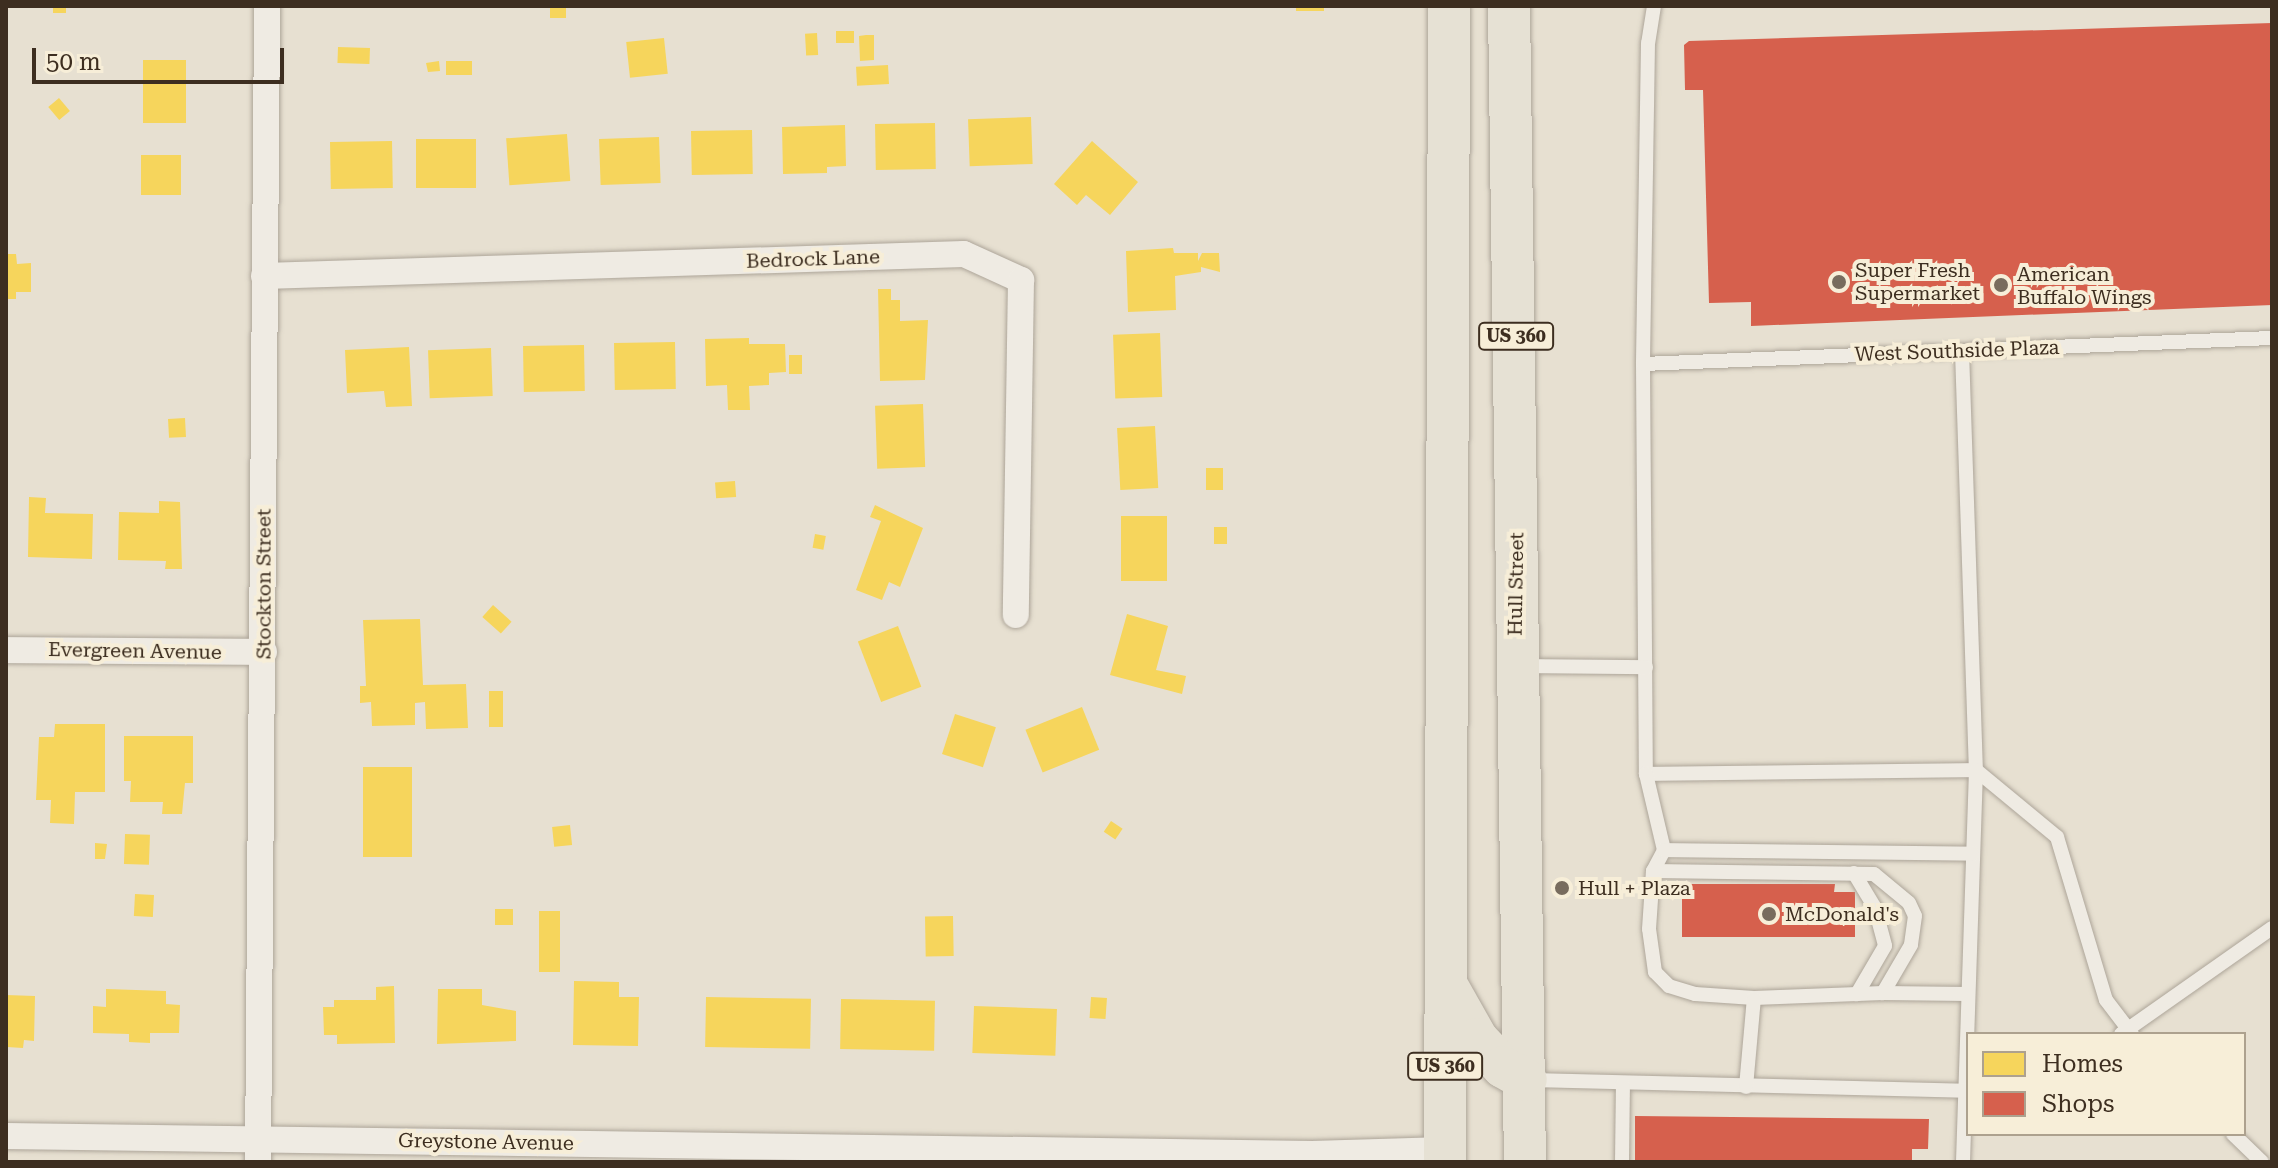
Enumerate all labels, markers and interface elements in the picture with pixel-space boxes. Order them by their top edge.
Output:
scale bar [36,32,288,82]
text: 50 m [46,48,101,76]
street label: Bedrock Lane [746,245,880,273]
place label: Super Fresh Supermarket [1855,258,1980,305]
place label: American Buffalo Wings [2017,262,2152,309]
marker: Super Fresh Supermarket [1830,273,1848,291]
marker: American Buffalo Wings [1992,276,2010,294]
road number: US 360 [1478,322,1554,350]
street label: West Southside Plaza [1854,335,2060,367]
street label: Stockton Street [252,509,276,659]
street label: Hull Street [1503,532,1529,636]
street label: Evergreen Avenue [48,637,222,665]
place label: Hull + Plaza [1578,876,1691,900]
marker: Hull + Plaza [1553,879,1571,897]
place label: McDonald's [1785,902,1899,926]
marker: McDonald's [1760,905,1778,923]
legend [1966,1032,2246,1136]
text: Homes [2042,1050,2123,1078]
road number: US 360 [1407,1052,1483,1080]
text: Shops [2042,1090,2114,1118]
street label: Greystone Avenue [398,1128,574,1156]

